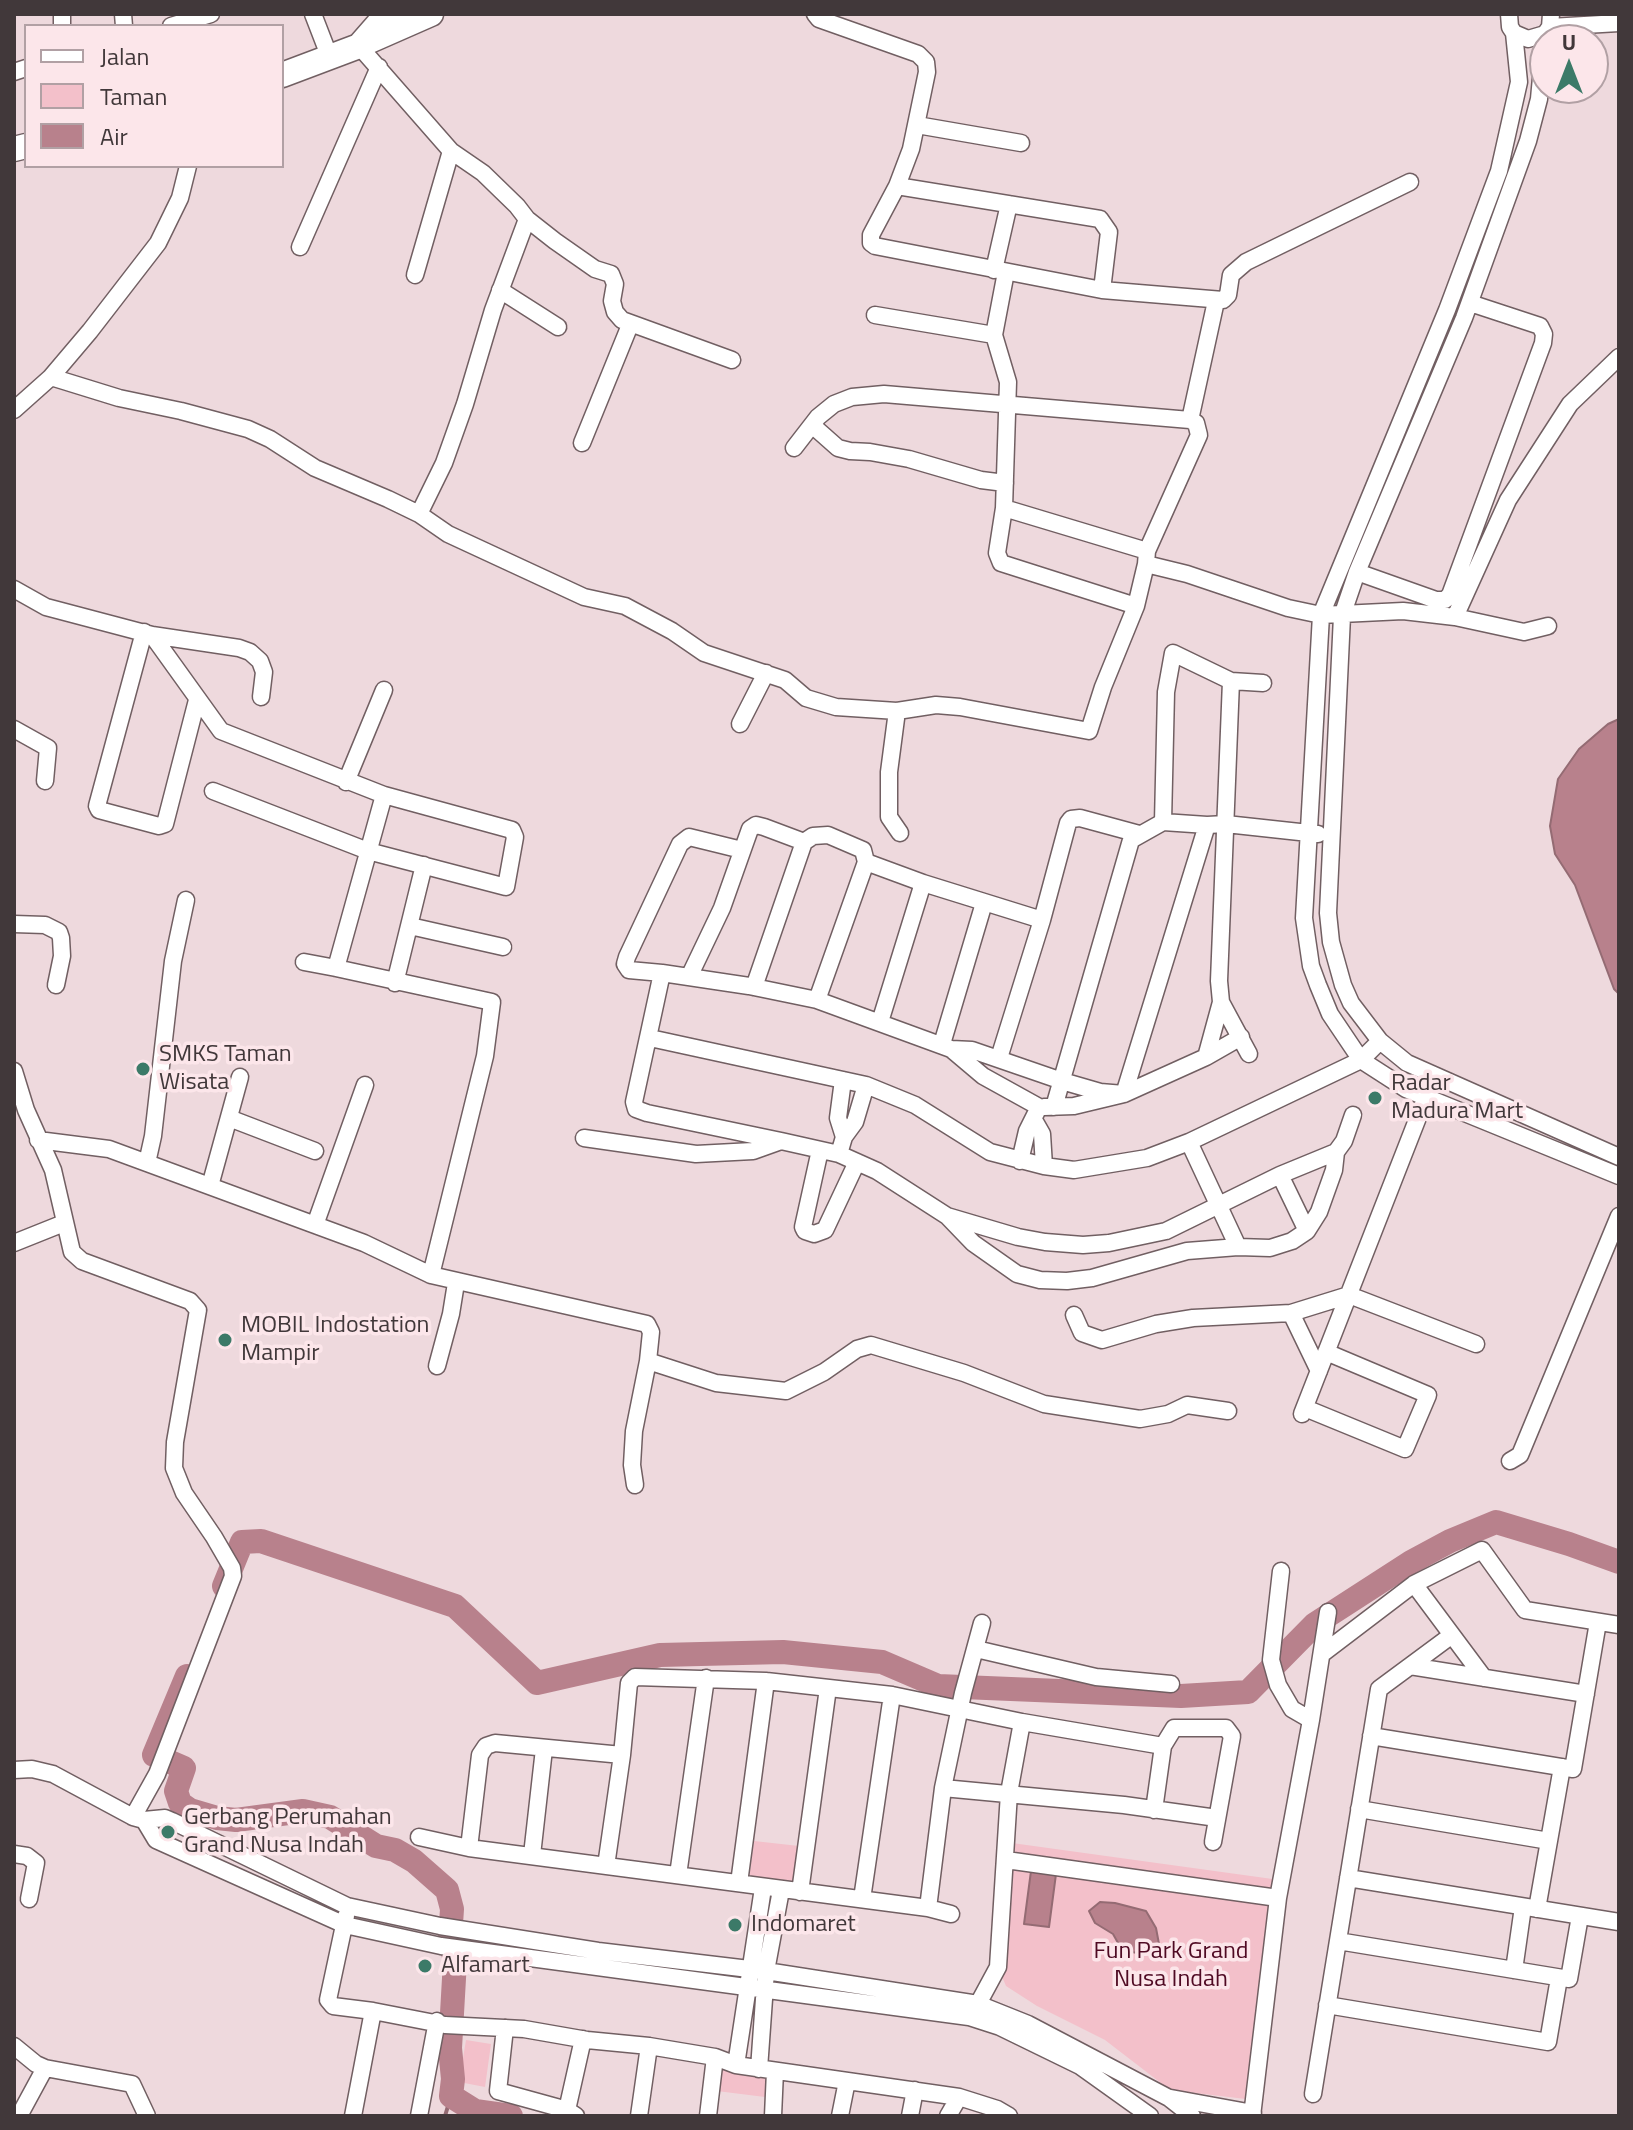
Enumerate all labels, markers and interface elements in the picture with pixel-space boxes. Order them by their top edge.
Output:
legend [24,24,284,168]
north arrow [1529,24,1609,104]
text: U [1562,25,1576,59]
text: Jalan [100,38,149,74]
text: Taman [100,78,168,114]
text: Air [100,118,128,154]
place label: SMKS Taman Wisata [159,1041,292,1097]
marker: SMKS Taman Wisata [134,1060,152,1078]
place label: Radar Madura Mart [1391,1070,1523,1126]
marker: Radar Madura Mart [1366,1089,1384,1107]
place label: MOBIL Indostation Mampir [241,1312,429,1368]
marker: MOBIL Indostation Mampir [216,1331,234,1349]
place label: Gerbang Perumahan Grand Nusa Indah [184,1804,392,1860]
marker: Gerbang Perumahan Grand Nusa Indah [159,1823,177,1841]
place label: Indomaret [751,1911,856,1939]
marker: Indomaret [726,1916,744,1934]
park label: Fun Park Grand Nusa Indah [1093,1938,1249,1994]
place label: Alfamart [441,1952,530,1980]
marker: Alfamart [416,1957,434,1975]

